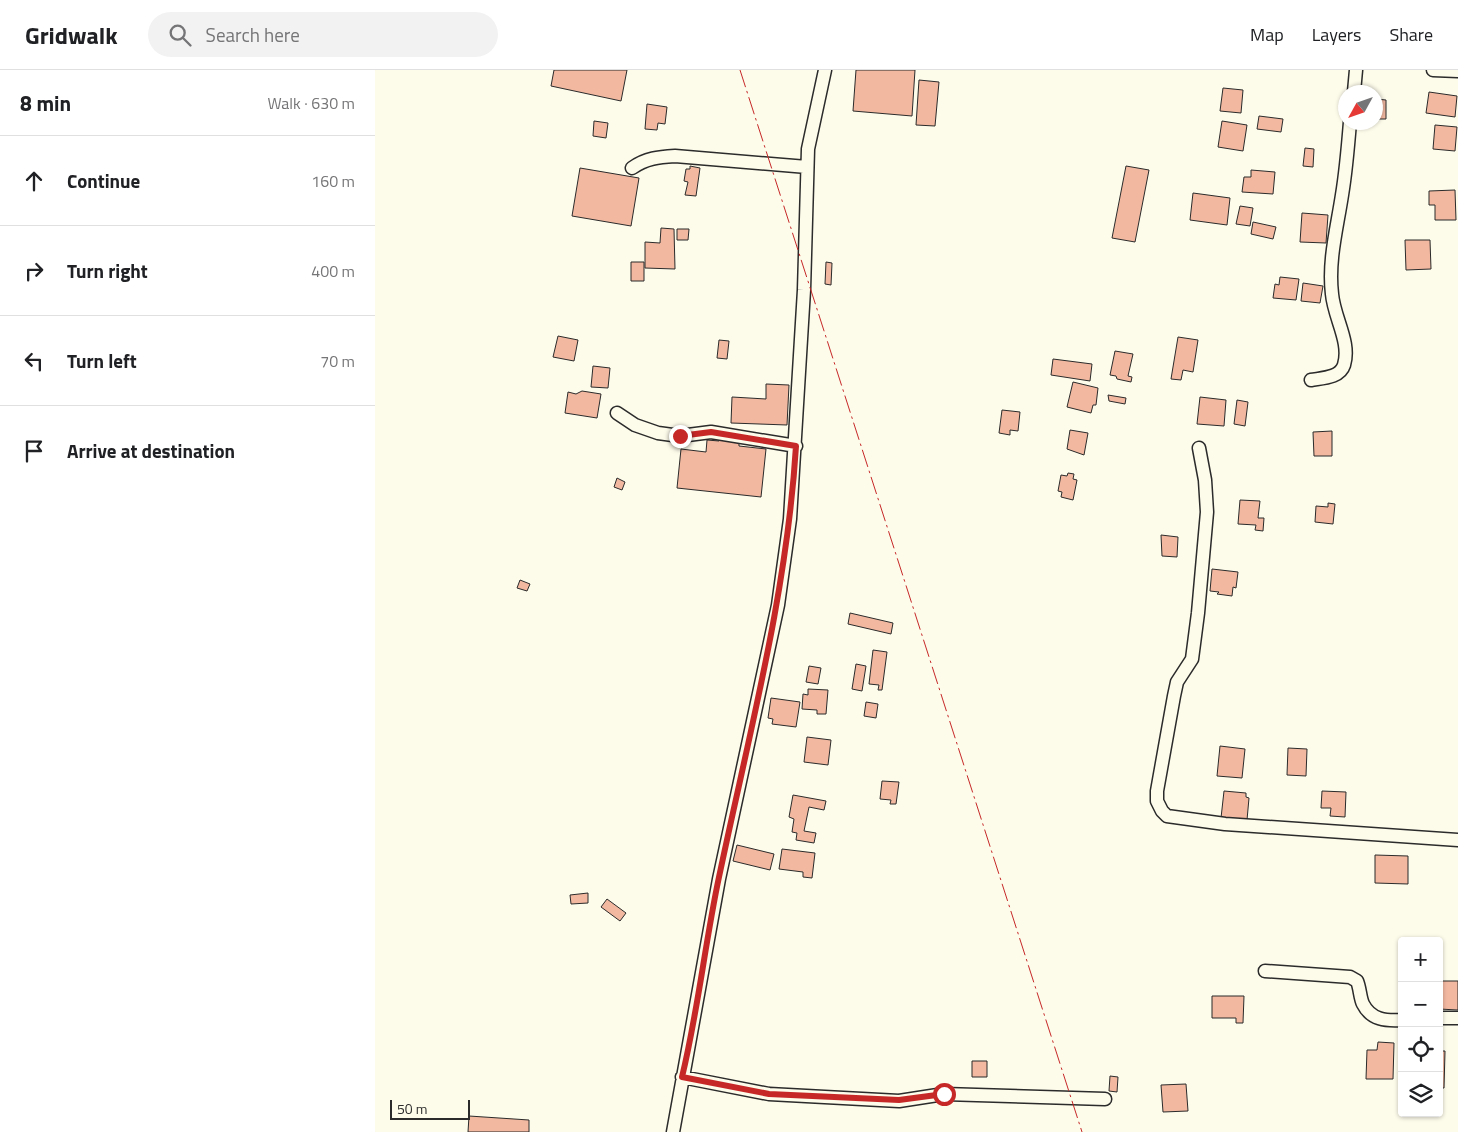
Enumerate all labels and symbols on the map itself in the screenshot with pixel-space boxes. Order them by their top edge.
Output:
north arrow [1338,85,1383,130]
route end [669,425,692,448]
route start [933,1083,956,1106]
scale bar [390,1097,470,1120]

